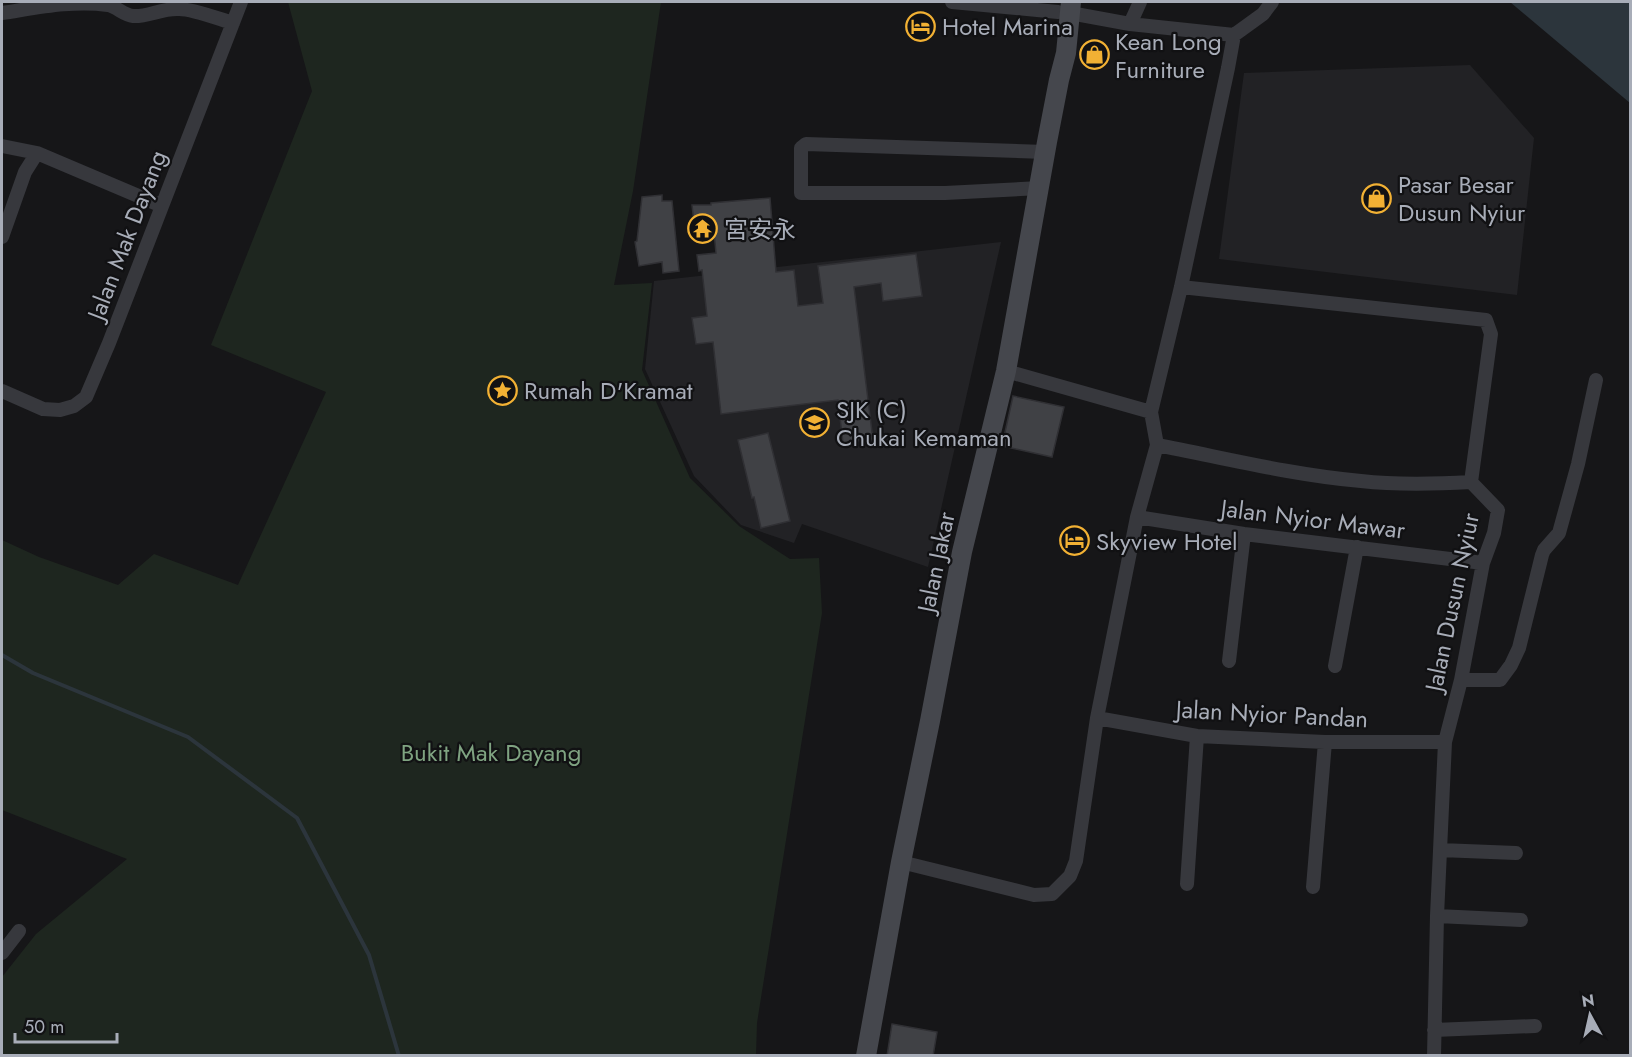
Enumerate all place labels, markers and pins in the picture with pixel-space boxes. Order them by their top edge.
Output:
place label: Hotel Marina [942,9,1073,44]
hotel icon: Hotel Marina [905,10,937,42]
place label: Kean Long Furniture [1115,24,1222,87]
shop icon: Kean Long Furniture [1078,39,1110,71]
place label: Pasar Besar Dusun Nyiur [1398,167,1526,230]
shop icon: Pasar Besar Dusun Nyiur [1361,182,1393,214]
place label: 宮安永 [724,212,796,247]
temple icon: 宮安永 [687,213,719,245]
place label: Rumah D'Kramat [524,373,693,408]
place icon: Rumah D'Kramat [487,374,519,406]
place label: SJK (C) Chukai Kemaman [836,392,1012,455]
school or university icon: SJK (C) Chukai Kemaman [799,407,831,439]
place label: Skyview Hotel [1096,524,1238,559]
hotel icon: Skyview Hotel [1059,525,1091,557]

